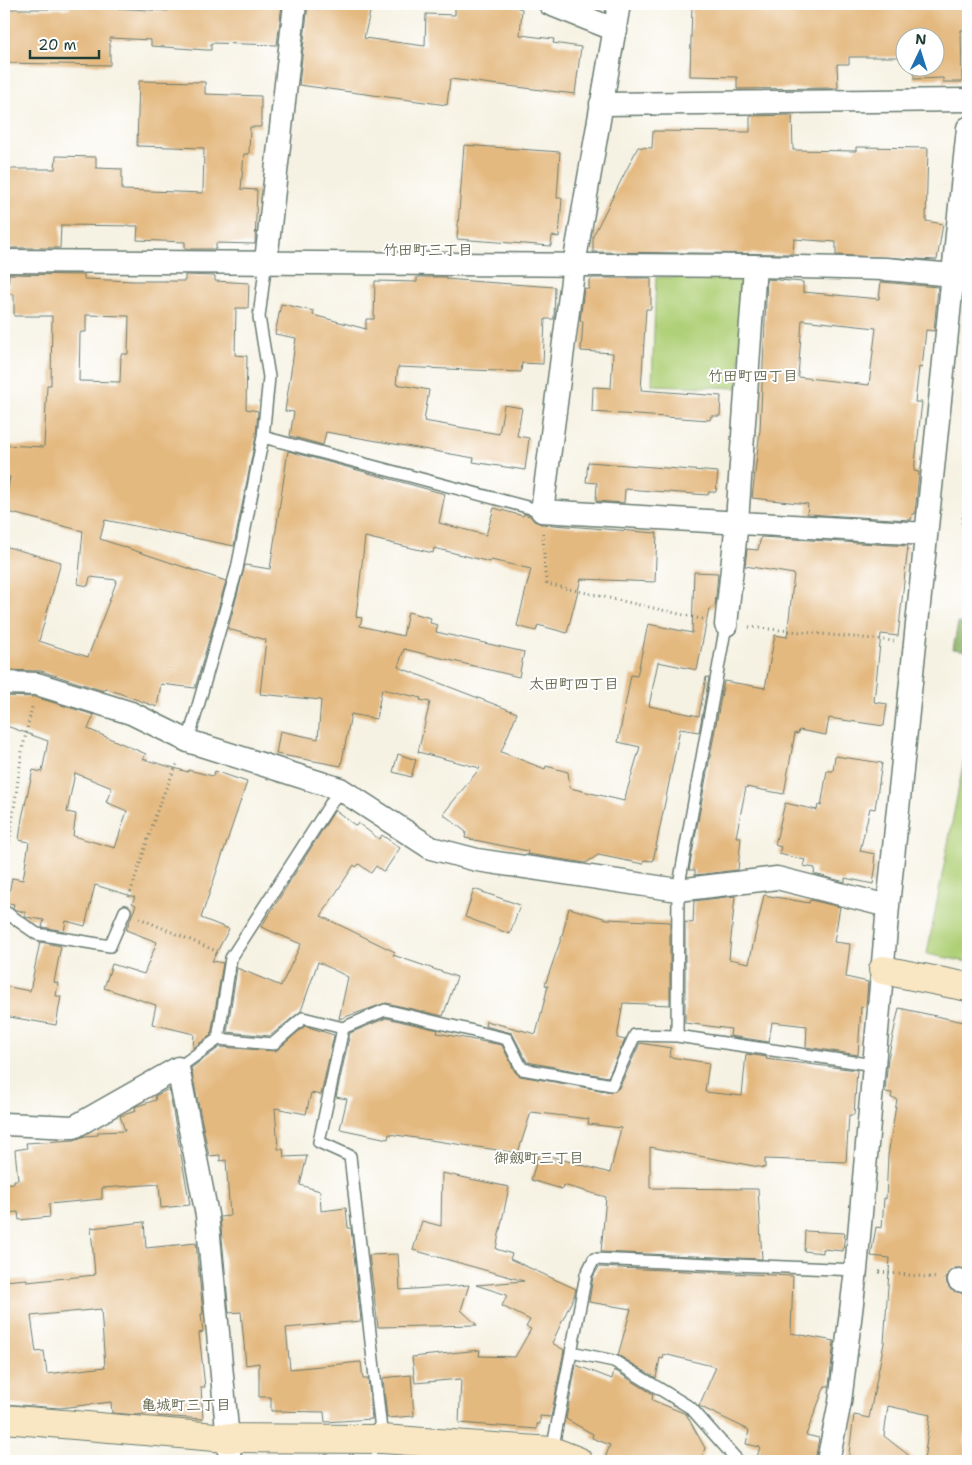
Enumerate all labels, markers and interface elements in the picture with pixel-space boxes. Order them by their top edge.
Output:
scale bar [30,28,99,60]
north arrow [894,28,944,78]
text: N [915,30,927,48]
text: 20 m [38,35,77,55]
district label: 竹田町三丁目 [383,240,473,260]
district label: 竹田町四丁目 [708,366,798,386]
district label: 太田町四丁目 [529,674,619,694]
district label: 御劔町三丁目 [494,1148,584,1168]
district label: 亀城町三丁目 [141,1395,231,1415]

